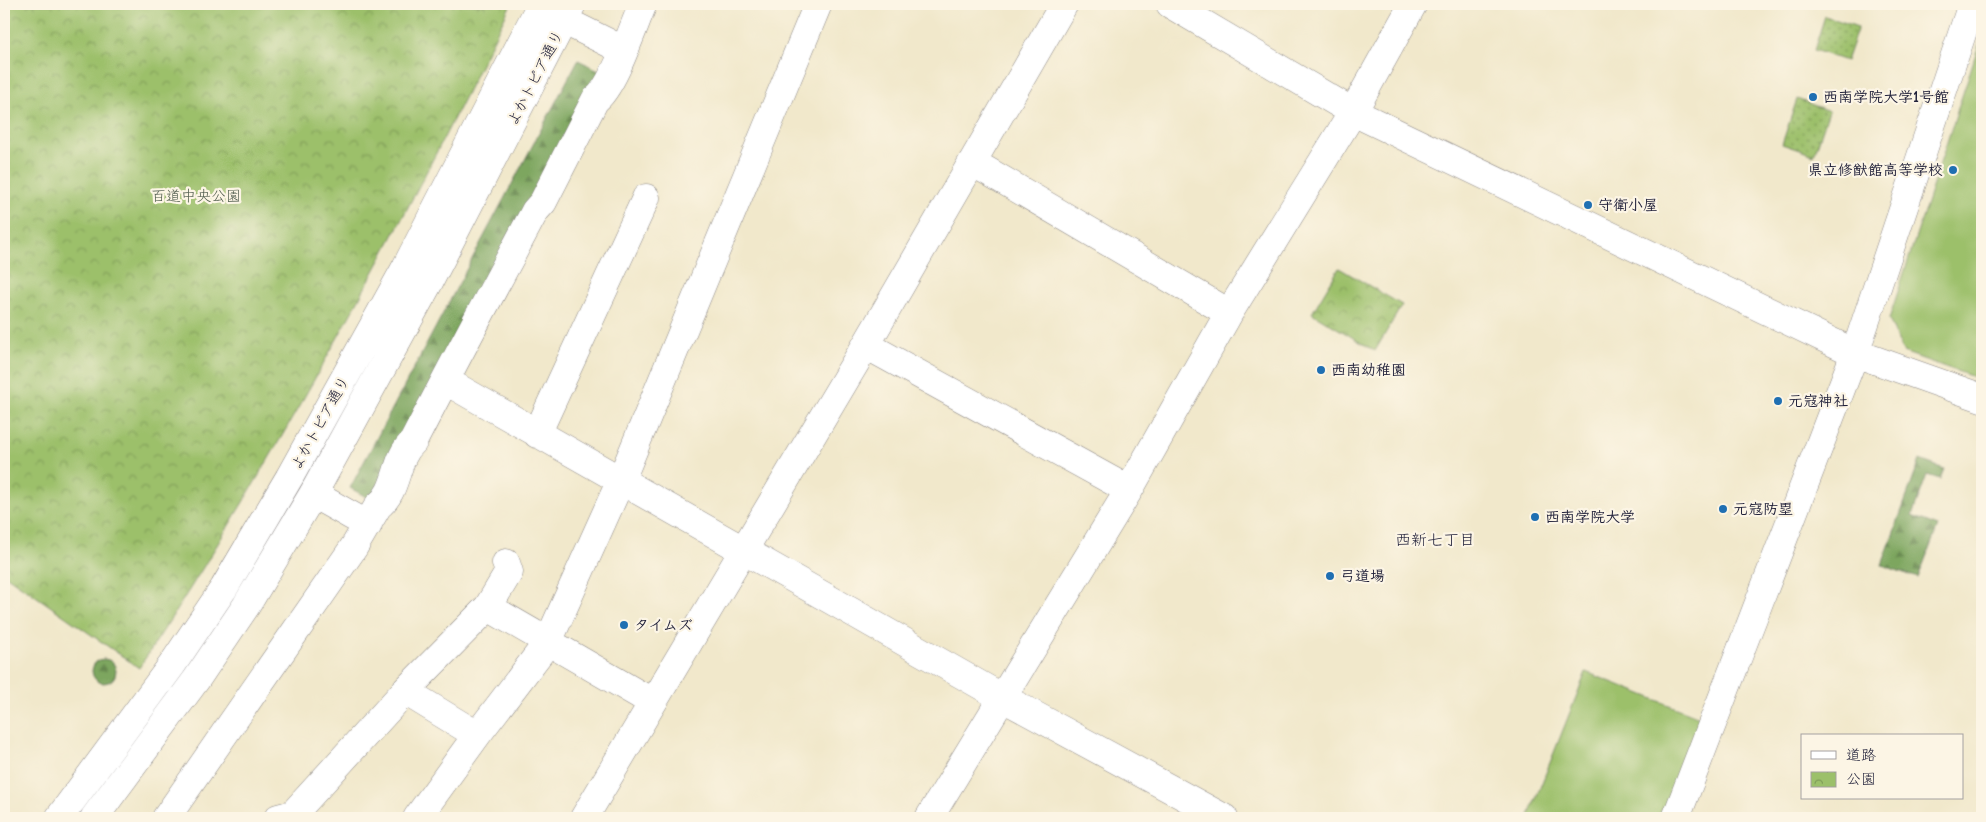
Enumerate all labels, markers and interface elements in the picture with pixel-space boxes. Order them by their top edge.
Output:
street label: よかトピア通り [503,27,567,129]
place label: 西南学院大学1号館 [1823,88,1949,106]
marker: 西南学院大学1号館 [1807,91,1819,103]
place label: 県立修猷館高等学校 [1808,161,1943,179]
marker: 県立修猷館高等学校 [1947,164,1959,176]
park label: 百道中央公園 [151,187,241,205]
place label: 守衛小屋 [1598,196,1658,214]
marker: 守衛小屋 [1582,199,1594,211]
place label: 西南幼稚園 [1331,361,1406,379]
marker: 西南幼稚園 [1315,364,1327,376]
street label: よかトピア通り [287,373,353,473]
place label: 元寇神社 [1788,392,1848,410]
marker: 元寇神社 [1772,395,1784,407]
place label: 元寇防塁 [1733,500,1793,518]
marker: 元寇防塁 [1717,503,1729,515]
place label: 西南学院大学 [1545,508,1635,526]
marker: 西南学院大学 [1529,511,1541,523]
district label: 西新七丁目 [1395,531,1475,549]
place label: 弓道場 [1340,567,1385,585]
marker: 弓道場 [1324,570,1336,582]
place label: タイムズ [634,616,693,634]
marker: タイムズ [618,619,630,631]
legend [1801,734,1964,800]
text: 道路 [1846,746,1876,764]
text: 公園 [1846,770,1876,788]

